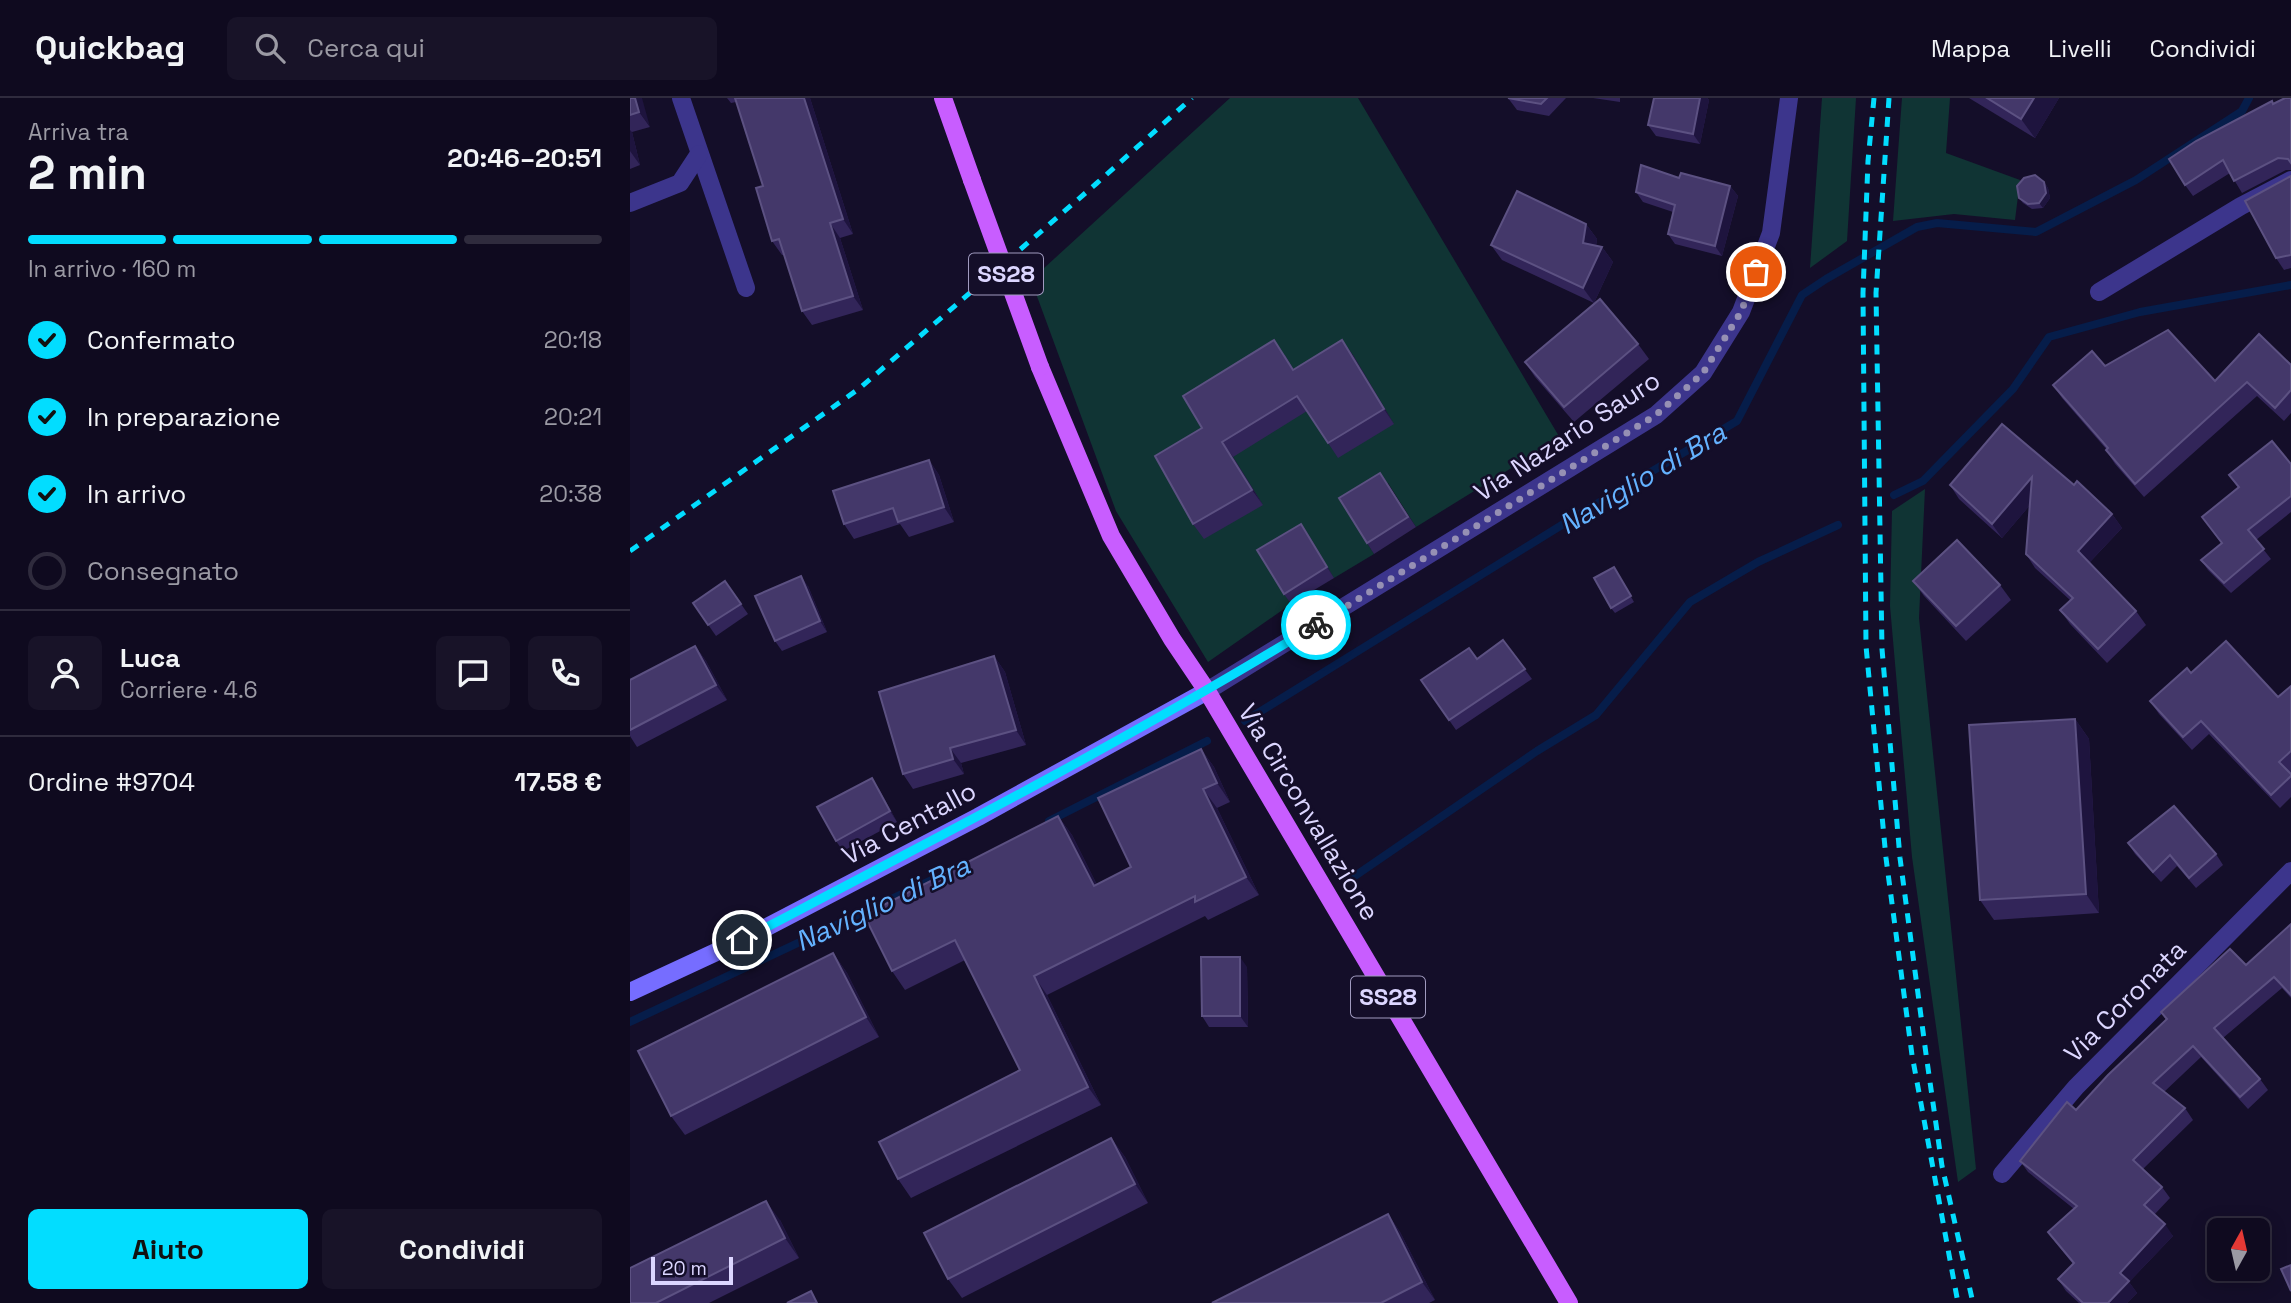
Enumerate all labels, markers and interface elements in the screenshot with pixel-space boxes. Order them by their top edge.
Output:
search box [227,17,717,80]
text: Quickbag [35,27,185,69]
icon: search [251,29,289,67]
text: Cerca qui [307,31,425,65]
text: Mappa [1931,33,2010,64]
text: Livelli [2048,33,2112,64]
text: Condividi [2150,33,2256,64]
text: Arriva tra [28,117,129,147]
text: 20:46–20:51 [447,141,602,175]
text: 2 min [28,144,147,202]
pin [1726,242,1786,302]
icon: bag [1737,253,1775,291]
text: In arrivo · 160 m [28,254,196,284]
road number: SS28 [969,254,1043,294]
icon: check [28,321,66,359]
text: Confermato [87,323,235,357]
text: 20:18 [544,325,602,355]
street label: Via Nazario Sauro [1467,363,1667,509]
icon: check [28,398,66,436]
text: In preparazione [87,400,281,434]
text: 20:21 [544,402,602,432]
water label: Naviglio di Bra [1552,413,1733,542]
icon: check [28,475,66,513]
text: In arrivo [87,477,186,511]
text: 20:38 [539,479,602,509]
text: Consegnato [87,554,239,588]
courier [1281,590,1351,660]
icon: bike [1297,606,1335,644]
button: person [28,636,102,710]
button: chat [436,636,510,710]
button: phone [528,636,602,710]
text: Luca [120,641,180,675]
text: Corriere · 4.6 [120,675,258,705]
street label: Via Circonvallazione [1231,697,1387,927]
text: Ordine #9704 [28,765,195,799]
text: 17.58 € [514,765,602,799]
street label: Via Centallo [836,773,982,873]
water label: Naviglio di Bra [789,846,976,959]
pin [712,910,772,970]
icon: home [723,921,761,959]
street label: Via Coronata [2057,933,2193,1069]
road number: SS28 [1351,976,1425,1017]
button: Aiuto [28,1209,308,1289]
button: Condividi [322,1209,602,1289]
north arrow [2207,1218,2270,1281]
map controls [2207,1218,2270,1281]
scale bar [651,1254,733,1286]
text: 20 m [662,1256,707,1281]

